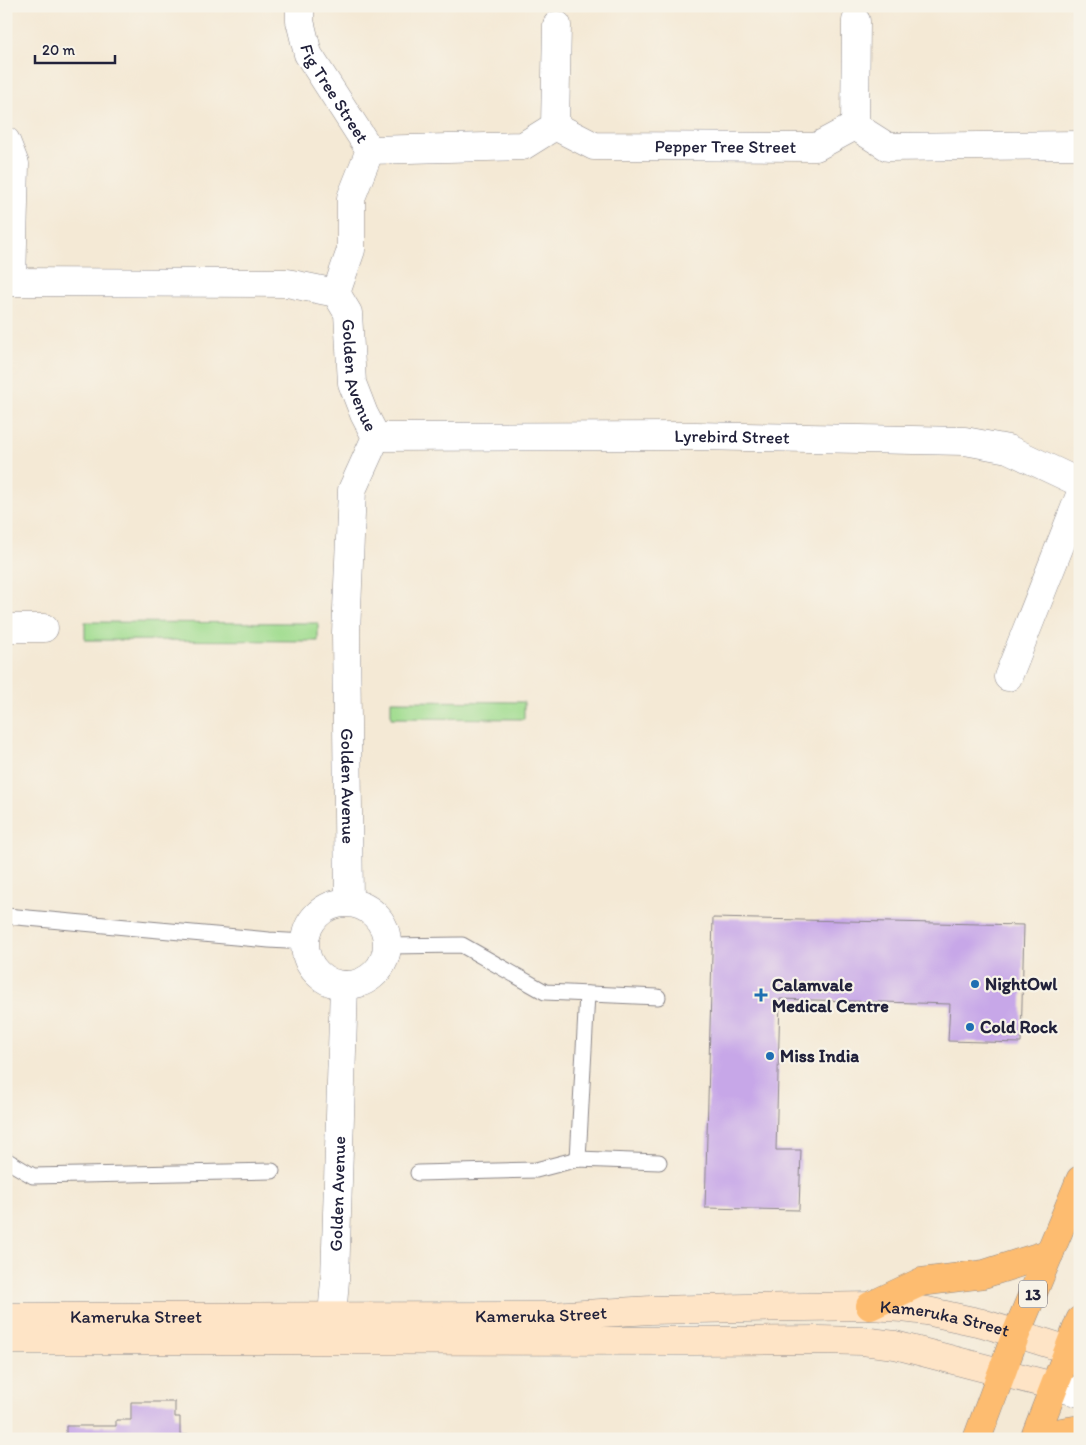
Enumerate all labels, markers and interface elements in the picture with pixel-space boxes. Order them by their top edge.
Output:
scale bar [35,32,115,64]
text: 20 m [42,41,76,59]
street label: Fig Tree Street [295,42,374,147]
street label: Pepper Tree Street [654,135,797,158]
street label: Golden Avenue [337,318,382,435]
street label: Lyrebird Street [674,425,790,449]
street label: Golden Avenue [336,728,359,844]
place label: NightOwl [985,973,1058,995]
place label: Calamvale Medical Centre [772,974,889,1017]
marker: NightOwl [969,978,981,990]
marker: Calamvale Medical Centre [754,988,768,1002]
place label: Cold Rock [980,1016,1058,1038]
marker: Cold Rock [964,1021,976,1033]
place label: Miss India [780,1045,859,1067]
marker: Miss India [764,1050,776,1062]
street label: Golden Avenue [325,1136,350,1252]
road number: 13 [1019,1280,1047,1308]
street label: Kameruka Street [879,1296,1012,1342]
street label: Kameruka Street [475,1302,608,1327]
street label: Kameruka Street [70,1306,202,1328]

